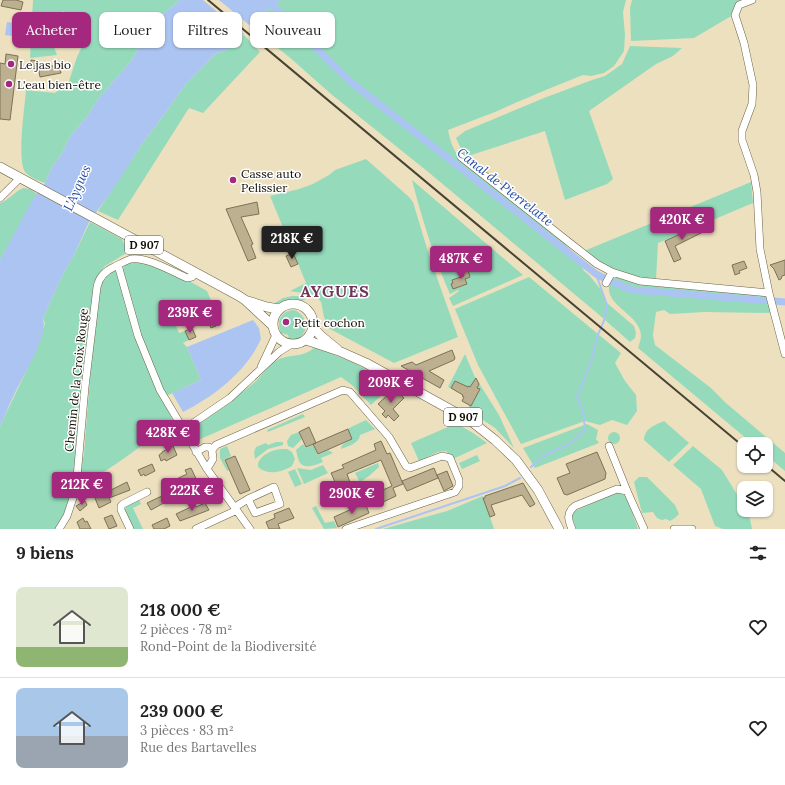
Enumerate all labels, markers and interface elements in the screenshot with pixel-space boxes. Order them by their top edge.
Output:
chip: Acheter [12,12,91,48]
chip: Louer [99,12,165,48]
chip: Filtres [173,12,242,48]
chip: Nouveau [250,12,335,48]
place label: Le jas bio [19,57,71,72]
marker: Le jas bio [6,59,16,69]
place label: L'eau bien-être [17,77,101,92]
marker: L'eau bien-être [4,79,14,89]
water label: Canal de Pierrelatte [453,144,557,230]
water label: L'Aygues [59,162,95,214]
place label: Casse auto Pelissier [241,166,301,195]
marker: Casse auto Pelissier [228,175,238,185]
pin: 420K € [649,207,715,241]
text: 420K € [659,211,705,228]
pin: 218K € [259,226,325,260]
text: 218K € [271,230,313,247]
road number: D 907 [125,236,163,254]
pin: 487K € [428,246,494,280]
text: 487K € [439,250,483,267]
district label: AYGUES [300,281,370,301]
pin: 239K € [157,300,223,334]
text: 239K € [168,304,212,321]
street label: Chemin de la Croix Rouge [61,307,91,452]
place label: Petit cochon [294,315,365,330]
marker: Petit cochon [281,317,291,327]
pin: 209K € [358,370,424,404]
text: 209K € [368,374,414,391]
road number: D 907 [444,408,482,426]
pin: 428K € [135,420,201,454]
text: 428K € [146,424,190,441]
map controls [737,437,773,517]
button: locate [737,437,773,473]
pin: 212K € [49,472,115,506]
text: 212K € [61,476,103,493]
pin: 222K € [159,478,225,512]
pin: 290K € [319,481,385,515]
button: layers [737,481,773,517]
text: 222K € [170,482,214,499]
text: 290K € [329,485,375,502]
text: 9 biens [16,542,74,564]
icon: filters [747,542,769,564]
text: 218 000 € [140,599,221,621]
icon: home [48,603,96,651]
icon: heart [747,616,769,638]
text: 2 pièces · 78 m² [140,621,232,638]
text: Rond-Point de la Biodiversité [140,638,316,655]
text: 239 000 € [140,700,224,722]
icon: home [48,704,96,752]
icon: heart [747,717,769,739]
text: 3 pièces · 83 m² [140,722,234,739]
text: Rue des Bartavelles [140,739,256,756]

